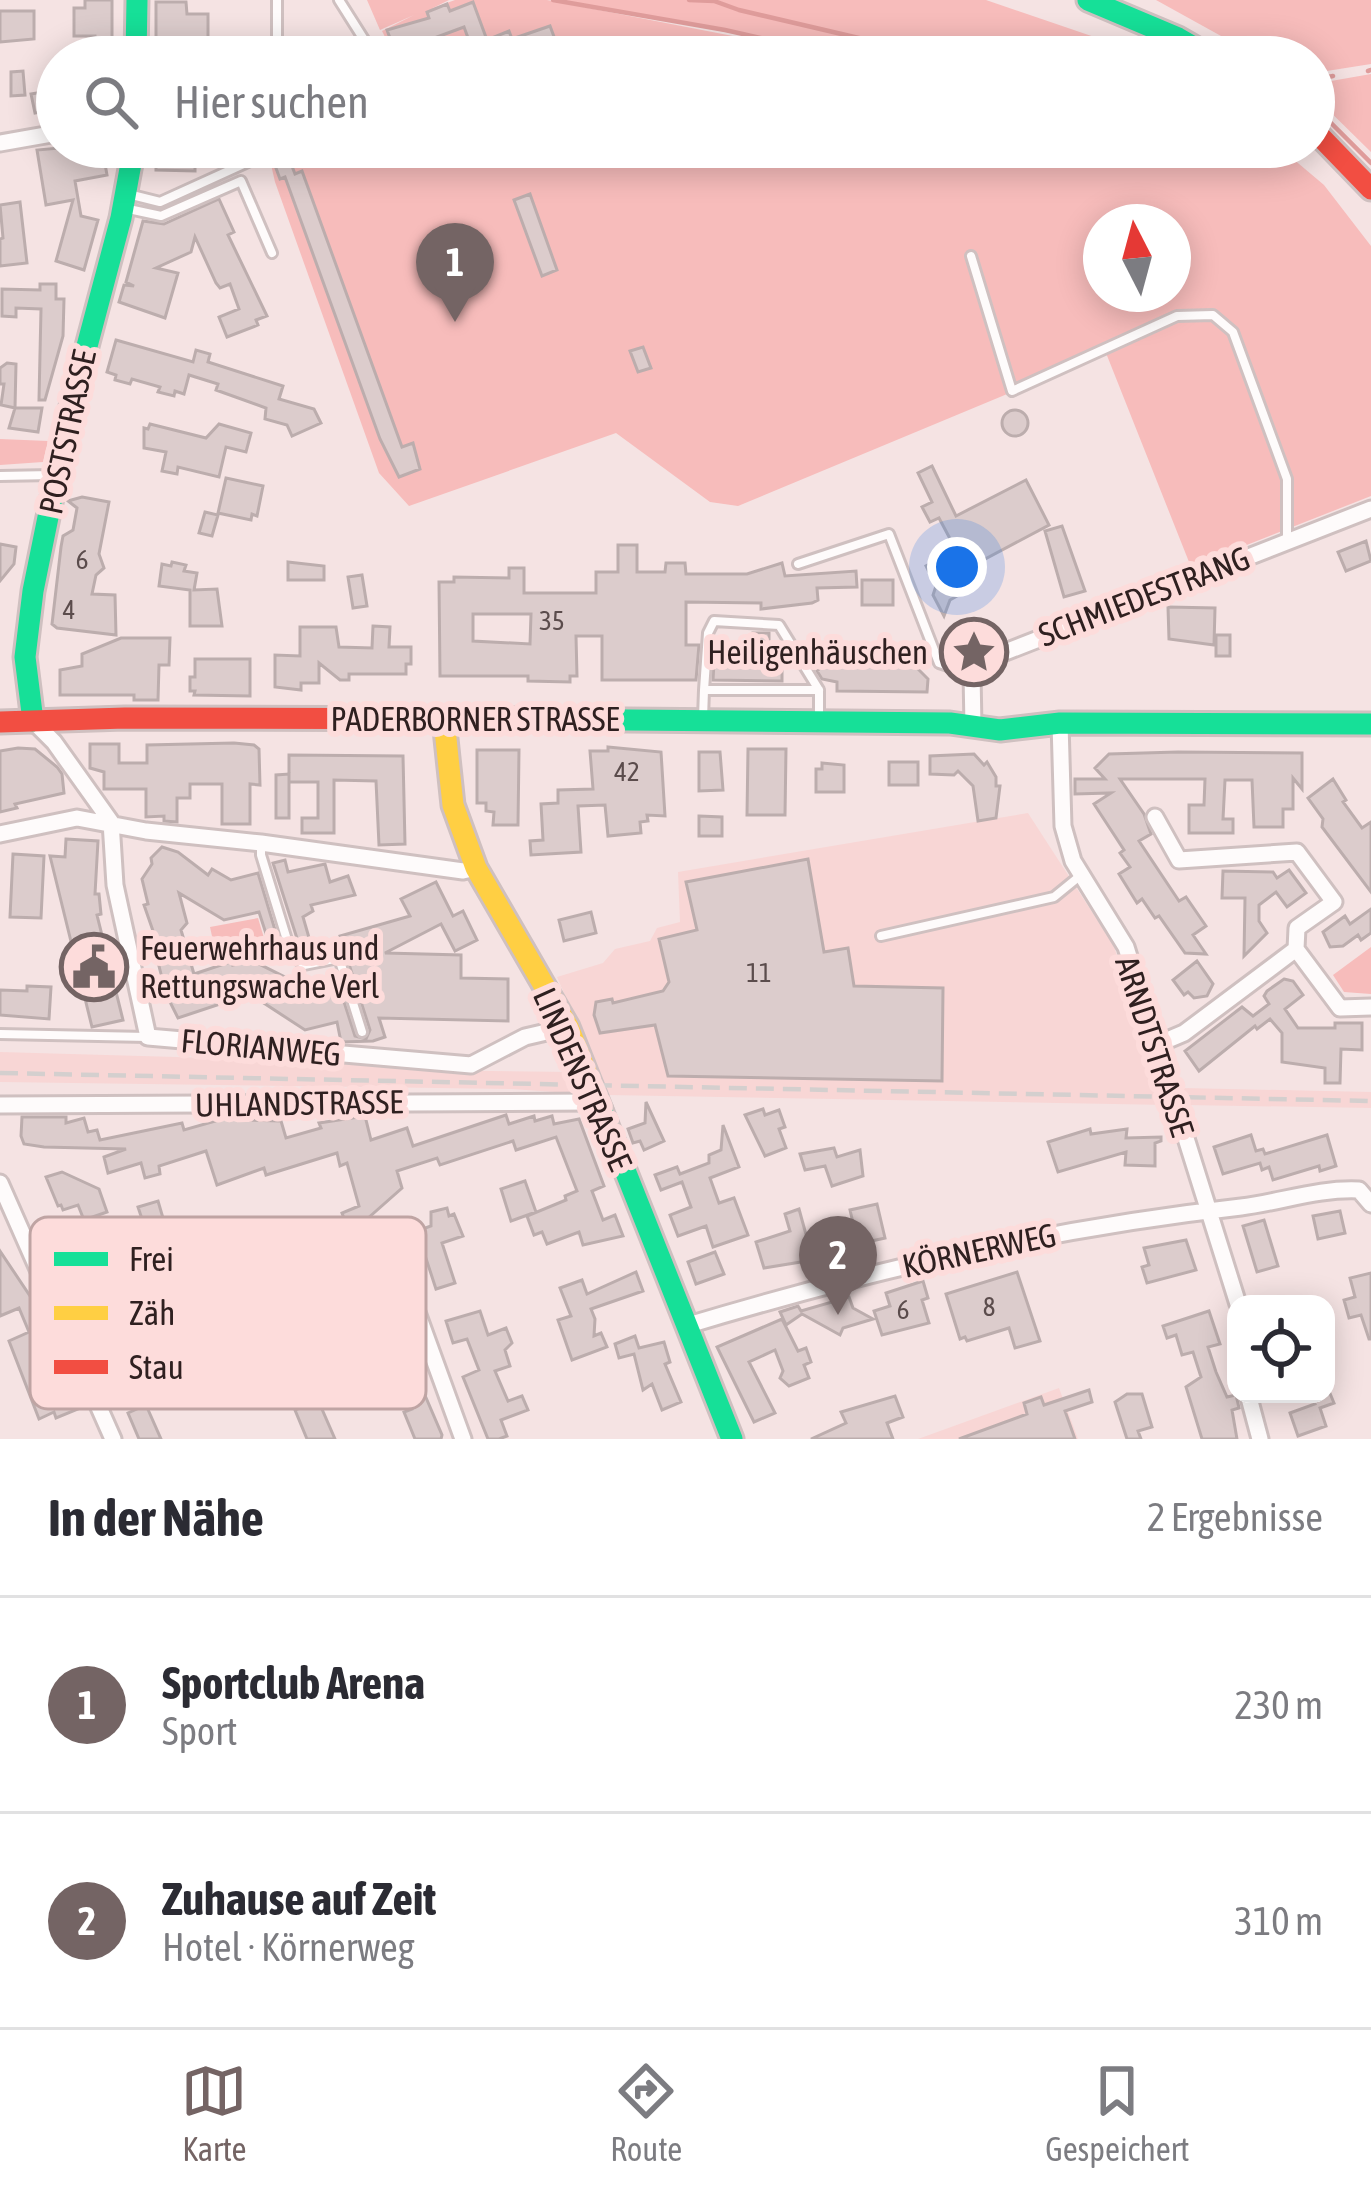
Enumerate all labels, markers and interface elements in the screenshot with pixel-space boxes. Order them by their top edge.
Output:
search box [36,36,1335,168]
icon: search [78,69,144,135]
text: Hier suchen [174,76,369,128]
north arrow [1083,204,1191,312]
pin: 1 [416,223,494,322]
street label: POSTSTRASSE [31,347,103,517]
your location [927,537,987,597]
street label: SCHMIEDESTRANG [1033,538,1255,654]
house number: 6 [76,544,88,575]
house number: 4 [63,594,75,625]
house number: 35 [539,605,565,636]
place icon: Heiligenhäuschen [939,617,1009,687]
place label: Heiligenhäuschen [707,633,928,671]
street label: PADERBORNER STRASSE [331,700,619,738]
house number: 42 [614,756,640,787]
place label: Feuerwehrhaus und Rettungswache Verl [140,929,380,1005]
public building icon: Feuerwehrhaus und Rettungswache Verl [59,932,129,1002]
street label: ARNDTSTRASSE [1108,951,1202,1141]
house number: 11 [746,957,772,988]
street label: LINDENSTRASSE [526,982,640,1176]
street label: FLORIANWEG [179,1021,343,1073]
street label: UHLANDSTRASSE [195,1082,403,1124]
street label: KÖRNERWEG [899,1215,1059,1285]
pin: 2 [799,1216,877,1315]
legend [30,1217,426,1409]
text: Frei [129,1240,174,1278]
house number: 8 [983,1291,995,1322]
text: Zäh [129,1294,175,1332]
house number: 6 [897,1294,909,1325]
map controls [1227,1295,1335,1403]
button: locate [1227,1295,1335,1403]
text: Stau [129,1348,184,1386]
text: In der Nähe [48,1488,264,1547]
text: 2 Ergebnisse [1147,1495,1323,1539]
text: Sportclub Arena [162,1657,425,1709]
text: 1 [78,1683,96,1727]
text: 230 m [1235,1683,1323,1727]
text: Sport [162,1709,238,1753]
text: Zuhause auf Zeit [162,1873,436,1925]
text: 2 [78,1899,96,1943]
text: 310 m [1235,1899,1323,1943]
text: Hotel · Körnerweg [162,1925,415,1969]
tab: Karte [181,2058,247,2168]
tab: Route [610,2058,682,2168]
tab: Gespeichert [1045,2058,1190,2168]

